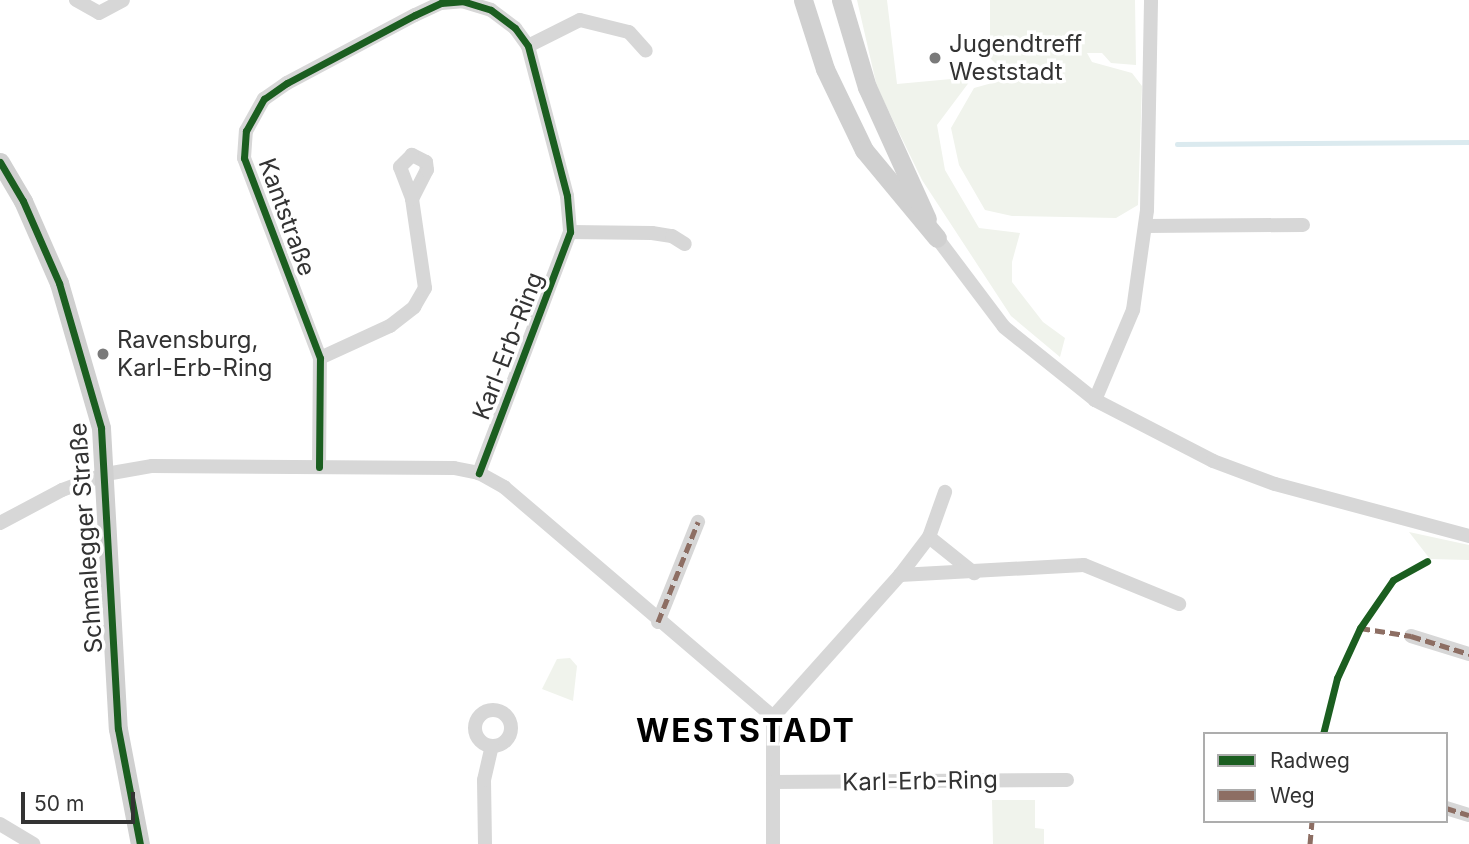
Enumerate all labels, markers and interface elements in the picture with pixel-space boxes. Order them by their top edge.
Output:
place label: Jugendtreff Weststadt [949,30,1082,86]
marker: Jugendtreff Weststadt [927,50,943,66]
street label: Kantstraße [252,154,322,280]
street label: Karl-Erb-Ring [467,268,549,424]
place label: Ravensburg, Karl-Erb-Ring [117,326,273,382]
marker: Ravensburg, Karl-Erb-Ring [95,346,111,362]
street label: Schmalegger Straße [64,422,108,654]
district label: WESTSTADT [637,712,855,750]
legend [1203,732,1448,823]
text: Radweg [1270,748,1350,773]
street label: Karl-Erb-Ring [842,765,998,797]
scale bar [24,778,138,822]
text: Weg [1270,783,1315,808]
text: 50 m [34,791,84,816]

